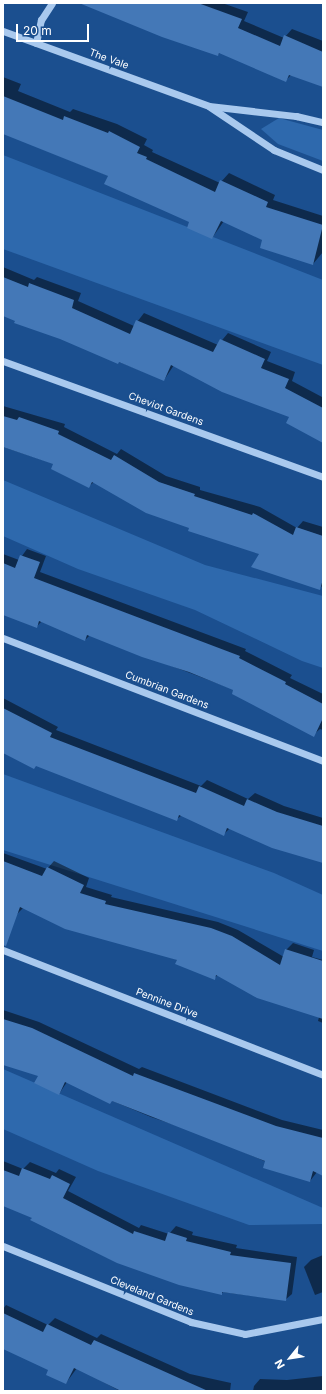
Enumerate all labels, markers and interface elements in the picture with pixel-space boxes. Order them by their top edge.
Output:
scale bar [18,16,91,42]
text: 20 m [23,23,52,38]
street label: The Vale [88,46,130,72]
street label: Cheviot Gardens [127,390,205,428]
street label: Cumbrian Gardens [123,669,211,711]
street label: Pennine Drive [134,986,200,1020]
street label: Cleveland Gardens [108,1274,196,1318]
north arrow [270,1338,310,1378]
text: N [271,1357,288,1371]

